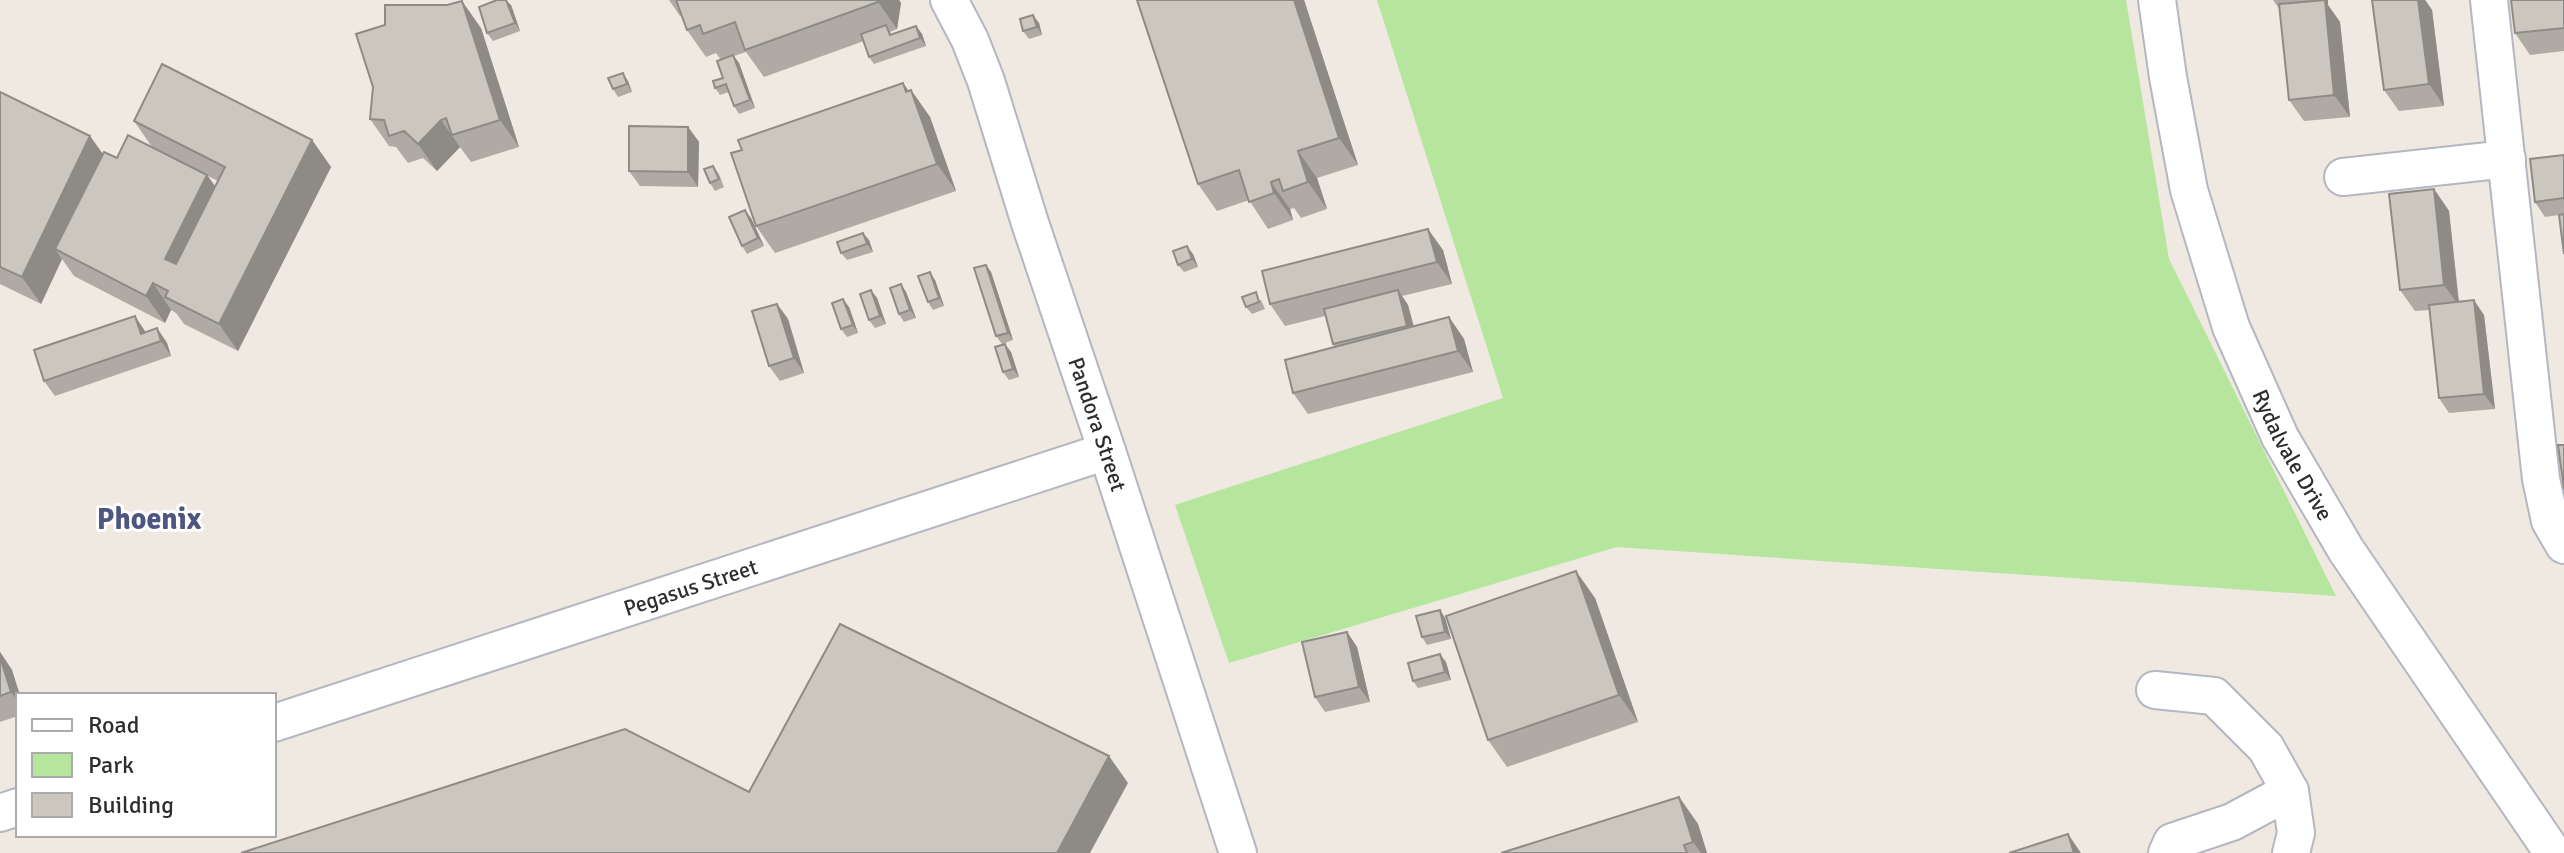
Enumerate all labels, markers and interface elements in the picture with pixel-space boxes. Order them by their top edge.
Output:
street label: Pandora Street [1062,354,1132,495]
street label: Rydalvale Drive [2247,385,2339,525]
district label: Phoenix [97,501,202,538]
street label: Pegasus Street [620,553,761,622]
legend [16,693,276,837]
text: Road [88,710,139,740]
text: Park [88,750,134,780]
text: Building [88,790,174,820]

